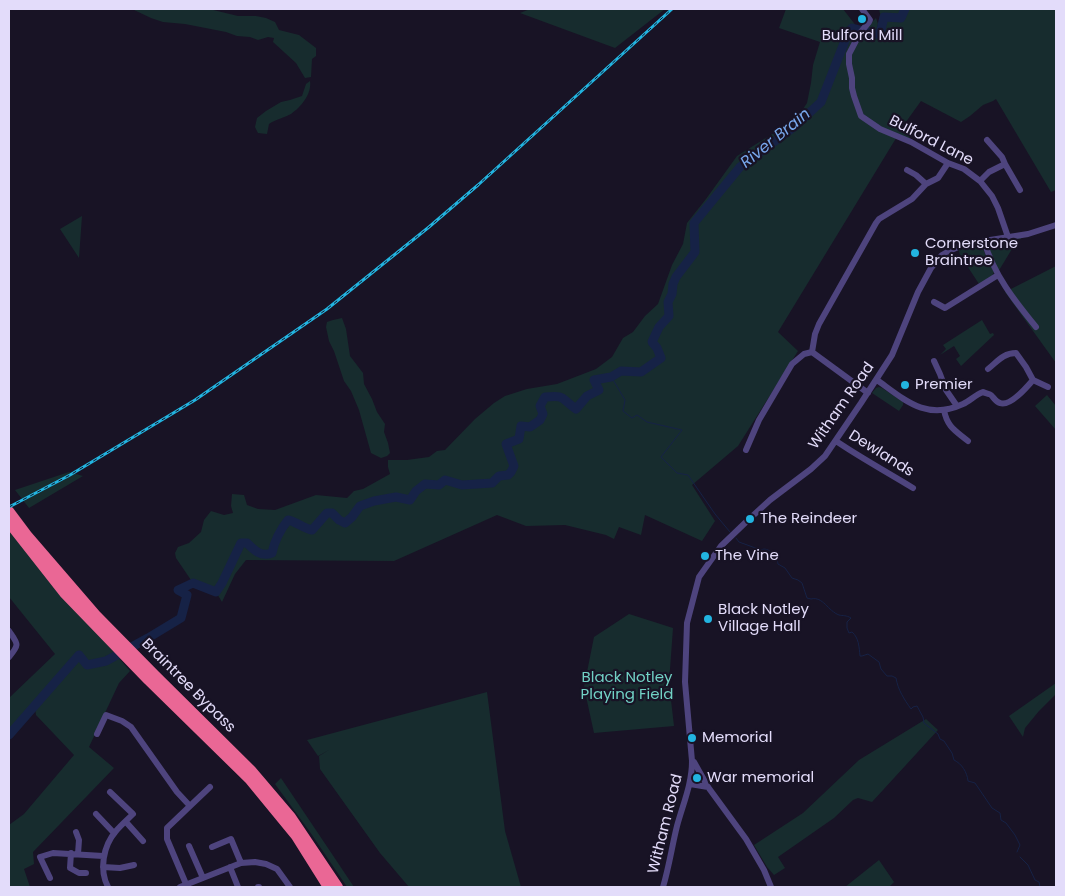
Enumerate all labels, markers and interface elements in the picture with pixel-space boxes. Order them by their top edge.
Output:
marker: Bulford Mill [856,13,868,25]
place label: Bulford Mill [822,27,902,45]
water label: River Brain [737,105,815,173]
street label: Bulford Lane [886,112,976,170]
place label: Cornerstone Braintree [925,235,1018,270]
marker: Cornerstone Braintree [909,247,921,259]
street label: Witham Road [805,359,879,453]
place label: Premier [915,376,973,394]
marker: Premier [899,379,911,391]
street label: Dewlands [845,427,917,481]
place label: The Reindeer [760,510,857,528]
marker: The Reindeer [744,513,756,525]
place label: The Vine [715,547,779,565]
marker: The Vine [699,550,711,562]
place label: Black Notley Village Hall [718,601,809,636]
marker: Black Notley Village Hall [702,613,714,625]
street label: Braintree Bypass [137,635,239,737]
park label: Black Notley Playing Field [581,669,673,704]
place label: Memorial [702,729,772,747]
marker: Memorial [686,732,698,744]
place label: War memorial [707,769,814,787]
street label: Witham Road [645,772,687,876]
marker: War memorial [691,772,703,784]

